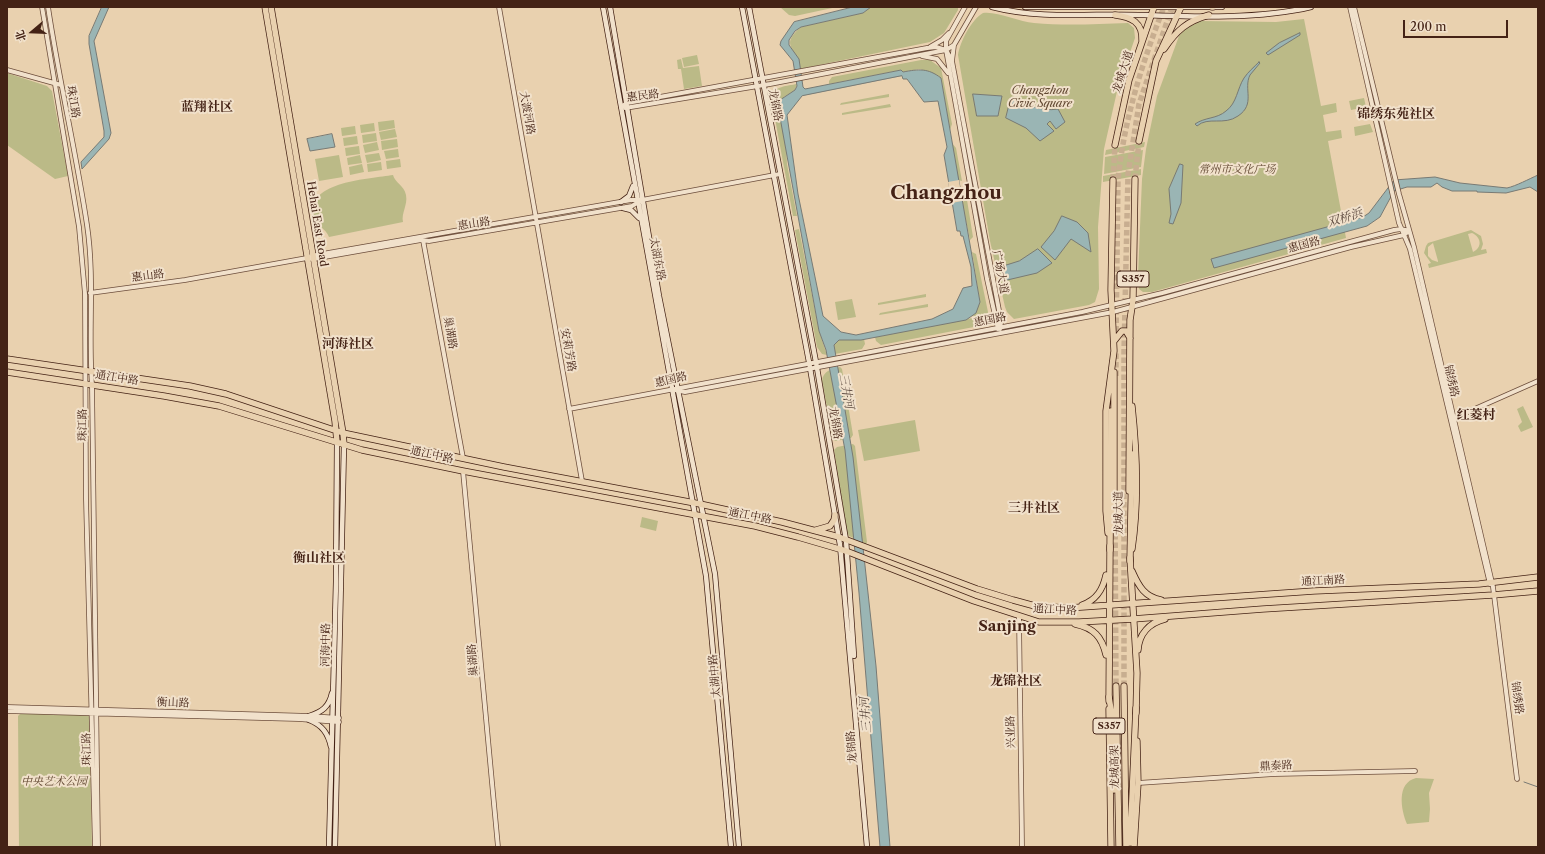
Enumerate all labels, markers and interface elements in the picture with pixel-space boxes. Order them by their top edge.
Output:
north arrow [12,12,52,52]
scale bar [1405,12,1510,38]
text: 200 m [1410,19,1447,34]
text: 北 [12,28,29,43]
street label: 龙城大道 [1110,49,1136,95]
park label: Changzhou Civic Square [1008,84,1072,110]
street label: 珠江路 [64,85,82,119]
street label: 惠民路 [626,87,660,105]
street label: 龙锦路 [765,88,785,122]
street label: 大渡河路 [517,90,537,136]
district label: 蓝翔社区 [181,99,233,115]
district label: 锦绣东苑社区 [1357,106,1435,122]
park label: 常州市文化广场 [1199,163,1275,177]
street label: Hehai East Road [304,180,330,268]
district label: Changzhou [890,183,1002,205]
water label: 双桥浜 [1326,206,1364,230]
street label: 惠山路 [457,215,491,233]
street label: 惠国路 [1286,234,1322,256]
street label: 太湖东路 [646,236,668,282]
street label: 广场大道 [989,249,1011,295]
street label: 惠山路 [131,267,165,285]
road number: S357 [1117,271,1149,287]
street label: 惠国路 [973,310,1007,330]
street label: 巢湖路 [441,316,459,350]
street label: 安莉芳路 [558,327,578,373]
district label: 河海社区 [322,336,374,352]
street label: 锦绣路 [1441,363,1461,399]
street label: 通江中路 [94,368,140,388]
street label: 惠国路 [653,370,689,390]
water label: 三井河 [836,372,856,410]
street label: 龙锦路 [826,406,844,440]
district label: 红菱村 [1457,407,1495,423]
street label: 珠江路 [76,409,90,441]
street label: 通江中路 [409,444,455,466]
street label: 龙城大道 [1112,491,1126,535]
district label: 三井社区 [1008,500,1060,516]
street label: 通江中路 [727,505,773,527]
district label: 衡山社区 [293,550,345,566]
street label: 通江南路 [1301,573,1345,589]
street label: 通江中路 [1033,602,1077,618]
district label: Sanjing [978,618,1036,636]
street label: 河海中路 [319,623,333,667]
street label: 巢湖路 [465,643,481,677]
street label: 太湖中路 [707,654,723,698]
district label: 龙锦社区 [990,673,1042,689]
street label: 锦绣路 [1508,681,1526,715]
street label: 衡山路 [156,696,190,710]
water label: 三井河 [857,696,875,734]
street label: 兴业路 [1004,715,1018,749]
road number: S357 [1093,718,1125,734]
street label: 龙锦路 [844,730,860,764]
street label: 珠江路 [80,732,94,766]
street label: 龙城高架 [1108,745,1122,789]
street label: 鼎泰路 [1259,759,1293,773]
park label: 中央艺术公园 [21,775,87,789]

